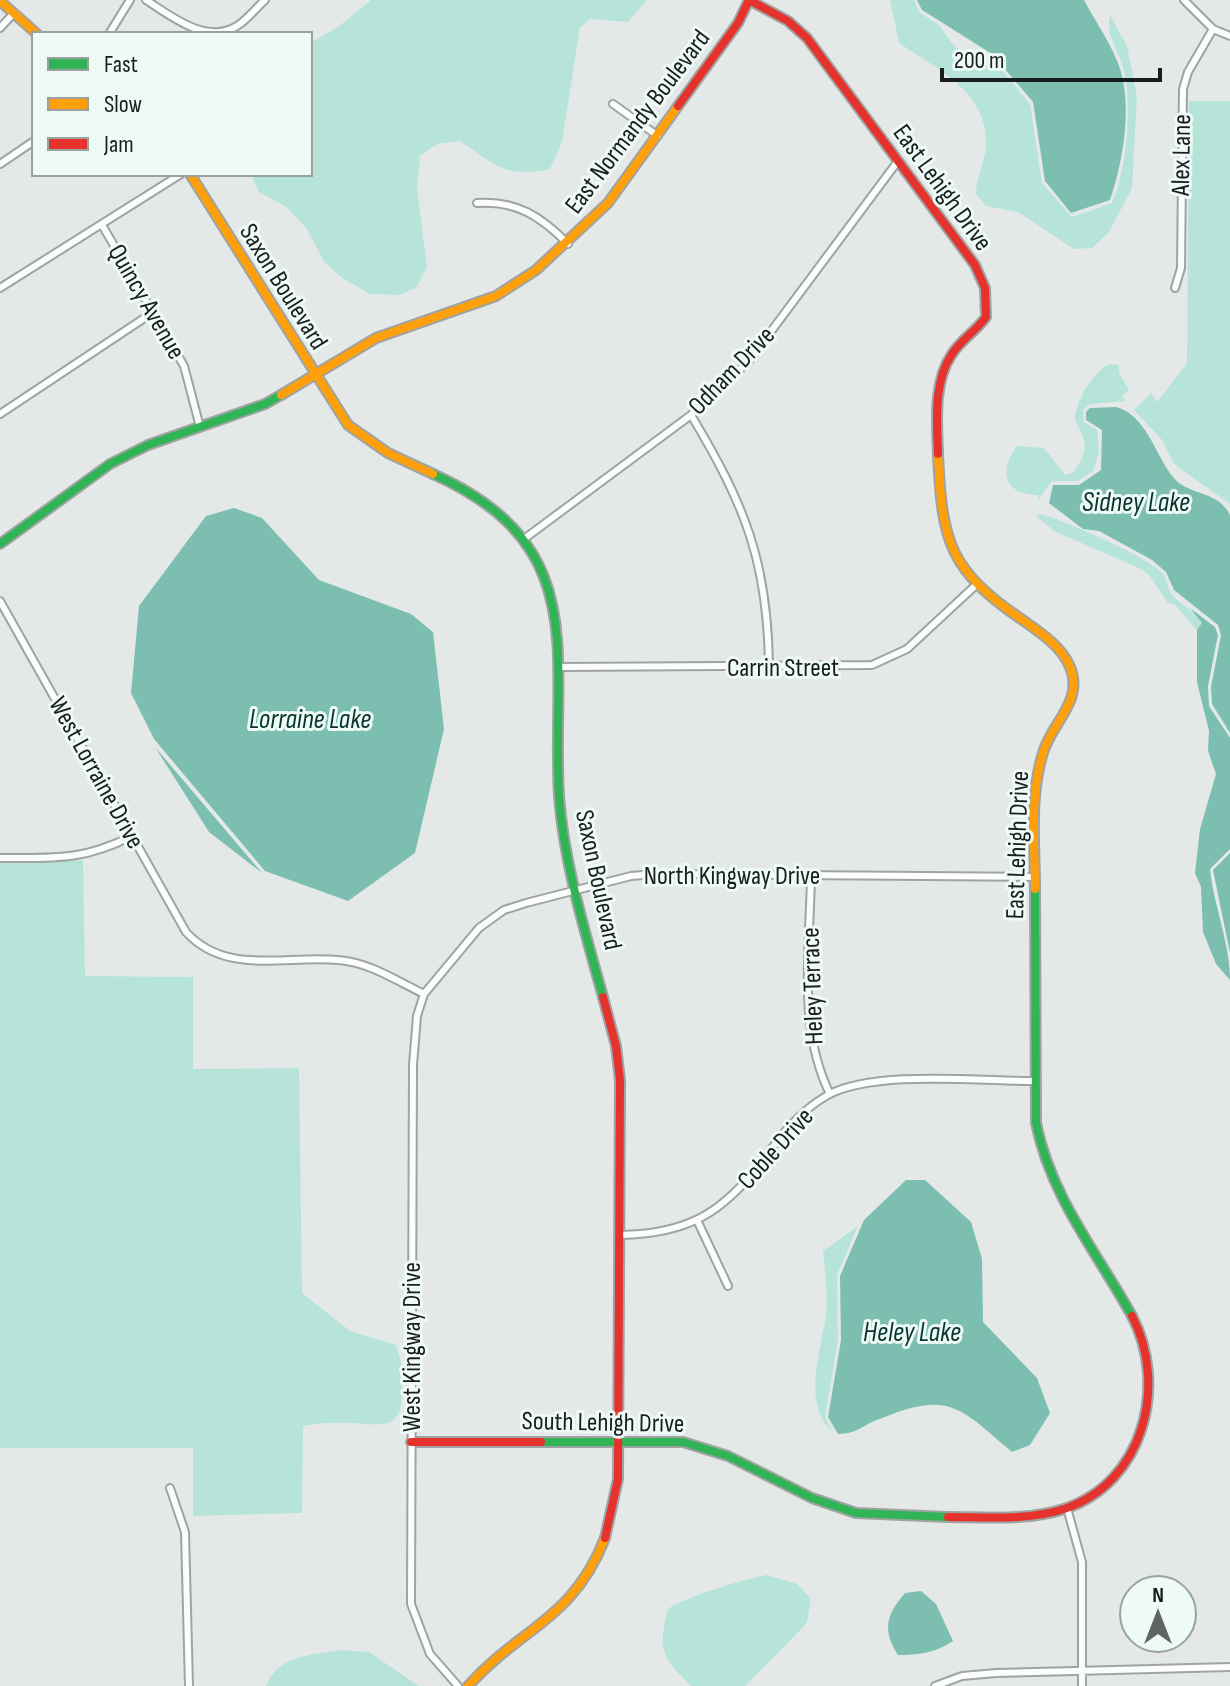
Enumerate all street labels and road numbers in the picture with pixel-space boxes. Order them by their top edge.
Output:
street label: East Normandy Boulevard [559,24,717,220]
street label: Alex Lane [1166,114,1198,197]
street label: East Lehigh Drive [886,119,998,257]
street label: Saxon Boulevard [232,218,334,356]
street label: Quincy Avenue [101,239,191,365]
street label: Odham Drive [682,320,782,422]
street label: Carrin Street [727,653,839,684]
street label: West Lorraine Drive [41,692,151,854]
street label: East Lehigh Drive [1000,770,1036,920]
street label: Saxon Boulevard [568,807,628,953]
street label: North Kingway Drive [644,861,820,892]
street label: Heley Terrace [795,927,831,1045]
street label: Coble Drive [731,1102,821,1196]
street label: West Kingway Drive [397,1262,428,1432]
street label: South Lehigh Drive [521,1406,685,1440]

